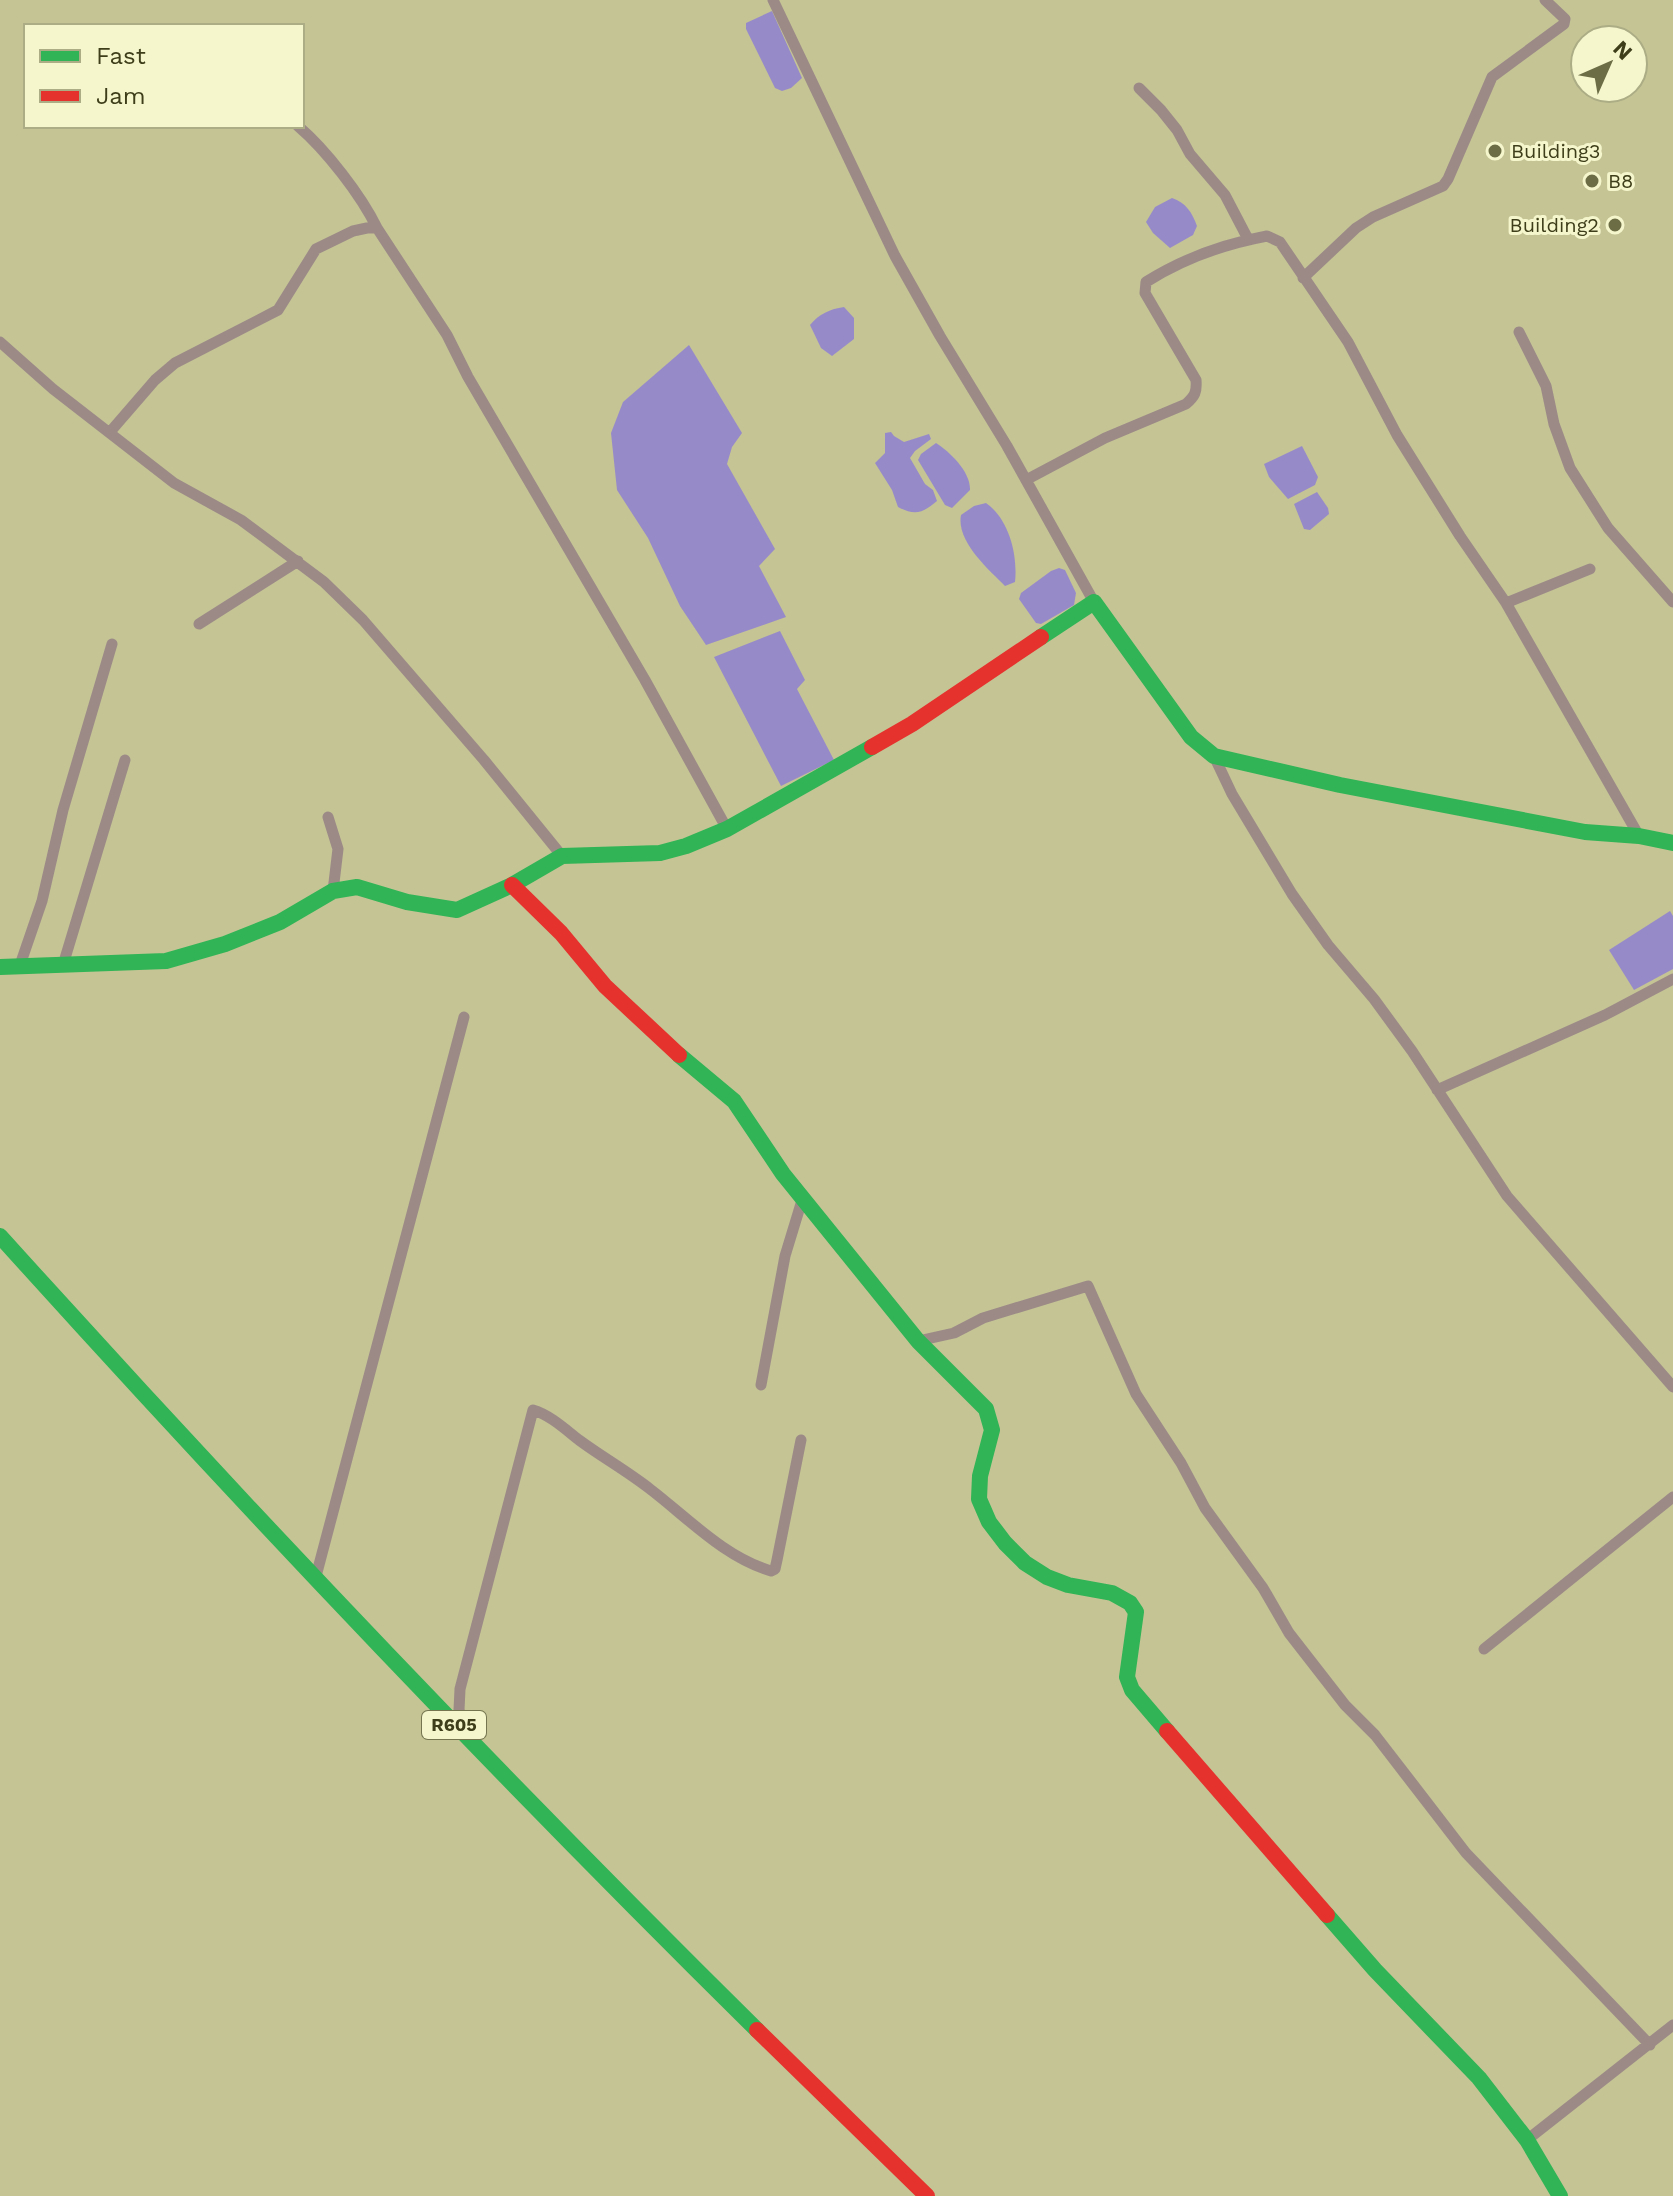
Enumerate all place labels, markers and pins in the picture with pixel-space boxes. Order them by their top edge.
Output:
place label: Building3 [1511,139,1600,163]
marker: Building3 [1486,142,1504,160]
place label: B8 [1608,169,1633,193]
marker: B8 [1583,172,1601,190]
place label: Building2 [1510,213,1599,237]
marker: Building2 [1606,216,1624,234]

